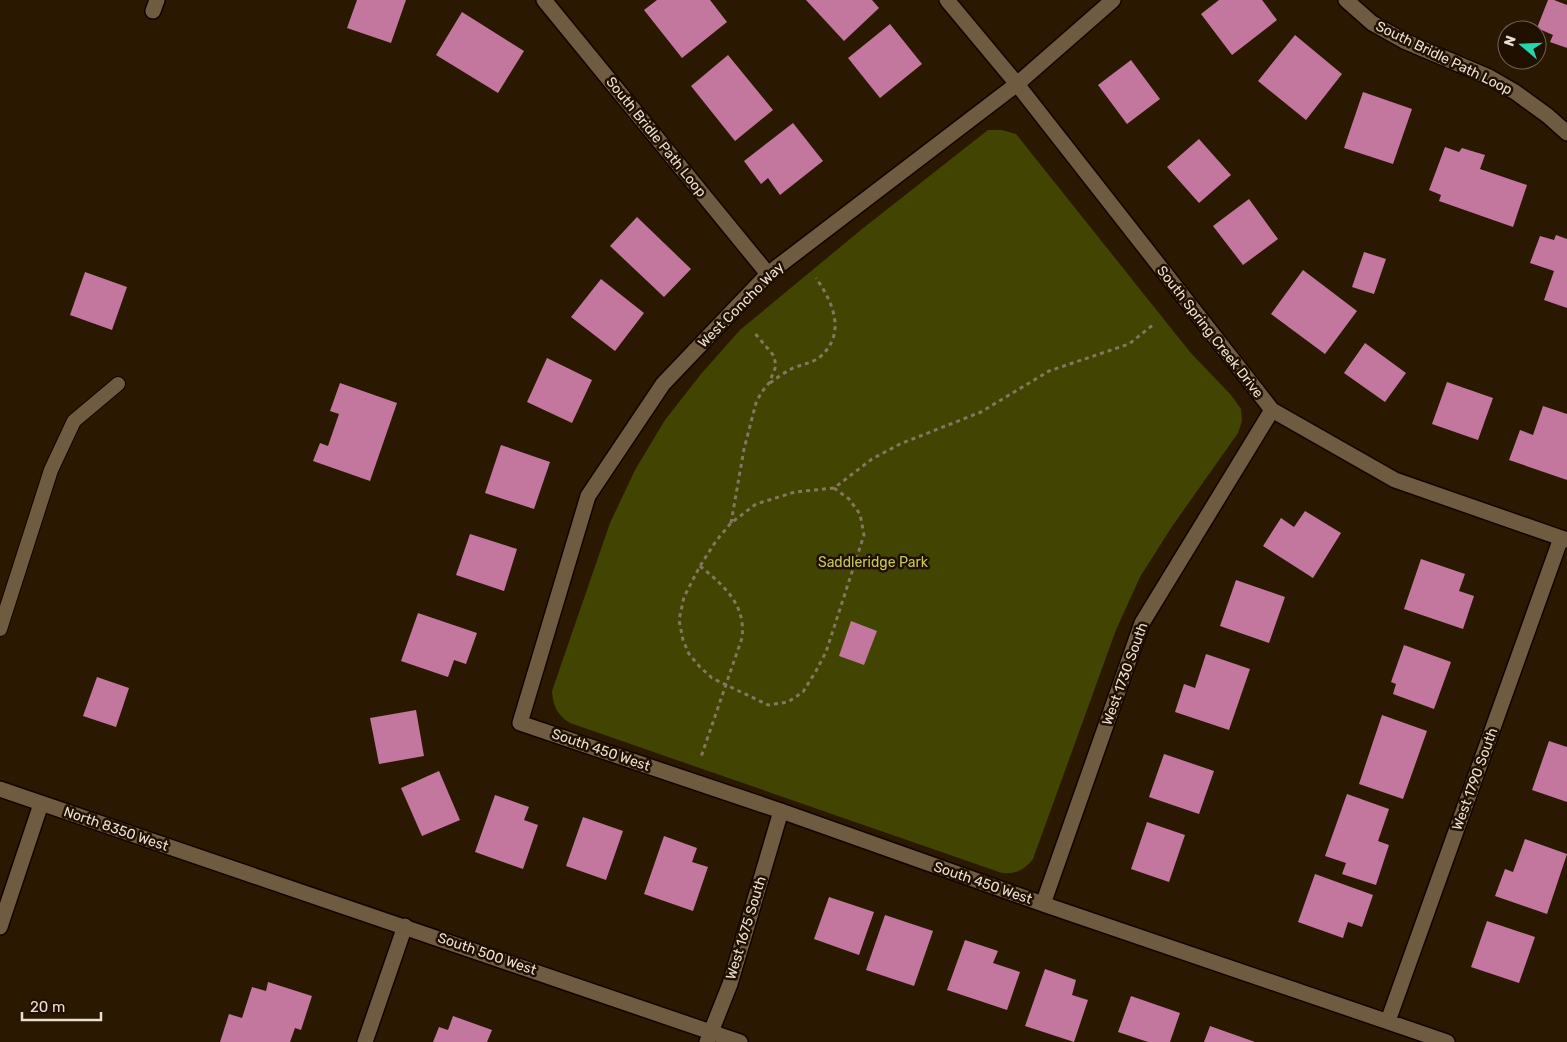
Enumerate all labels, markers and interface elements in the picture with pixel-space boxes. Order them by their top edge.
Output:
street label: South Bridle Path Loop [1373,18,1515,98]
north arrow [1497,20,1547,70]
text: N [1501,33,1520,48]
street label: South Bridle Path Loop [602,73,710,201]
street label: West Concho Way [695,258,788,351]
street label: South Spring Creek Drive [1153,263,1267,402]
park label: Saddleridge Park [818,554,929,571]
street label: West 1730 South [1099,620,1151,728]
street label: South 450 West [550,725,653,775]
street label: West 1790 South [1449,725,1501,833]
street label: North 8350 West [61,803,171,855]
street label: South 450 West [932,858,1035,908]
street label: West 1675 South [722,874,770,982]
street label: South 500 West [435,929,539,979]
scale bar [22,990,101,1022]
text: 20 m [30,998,65,1016]

